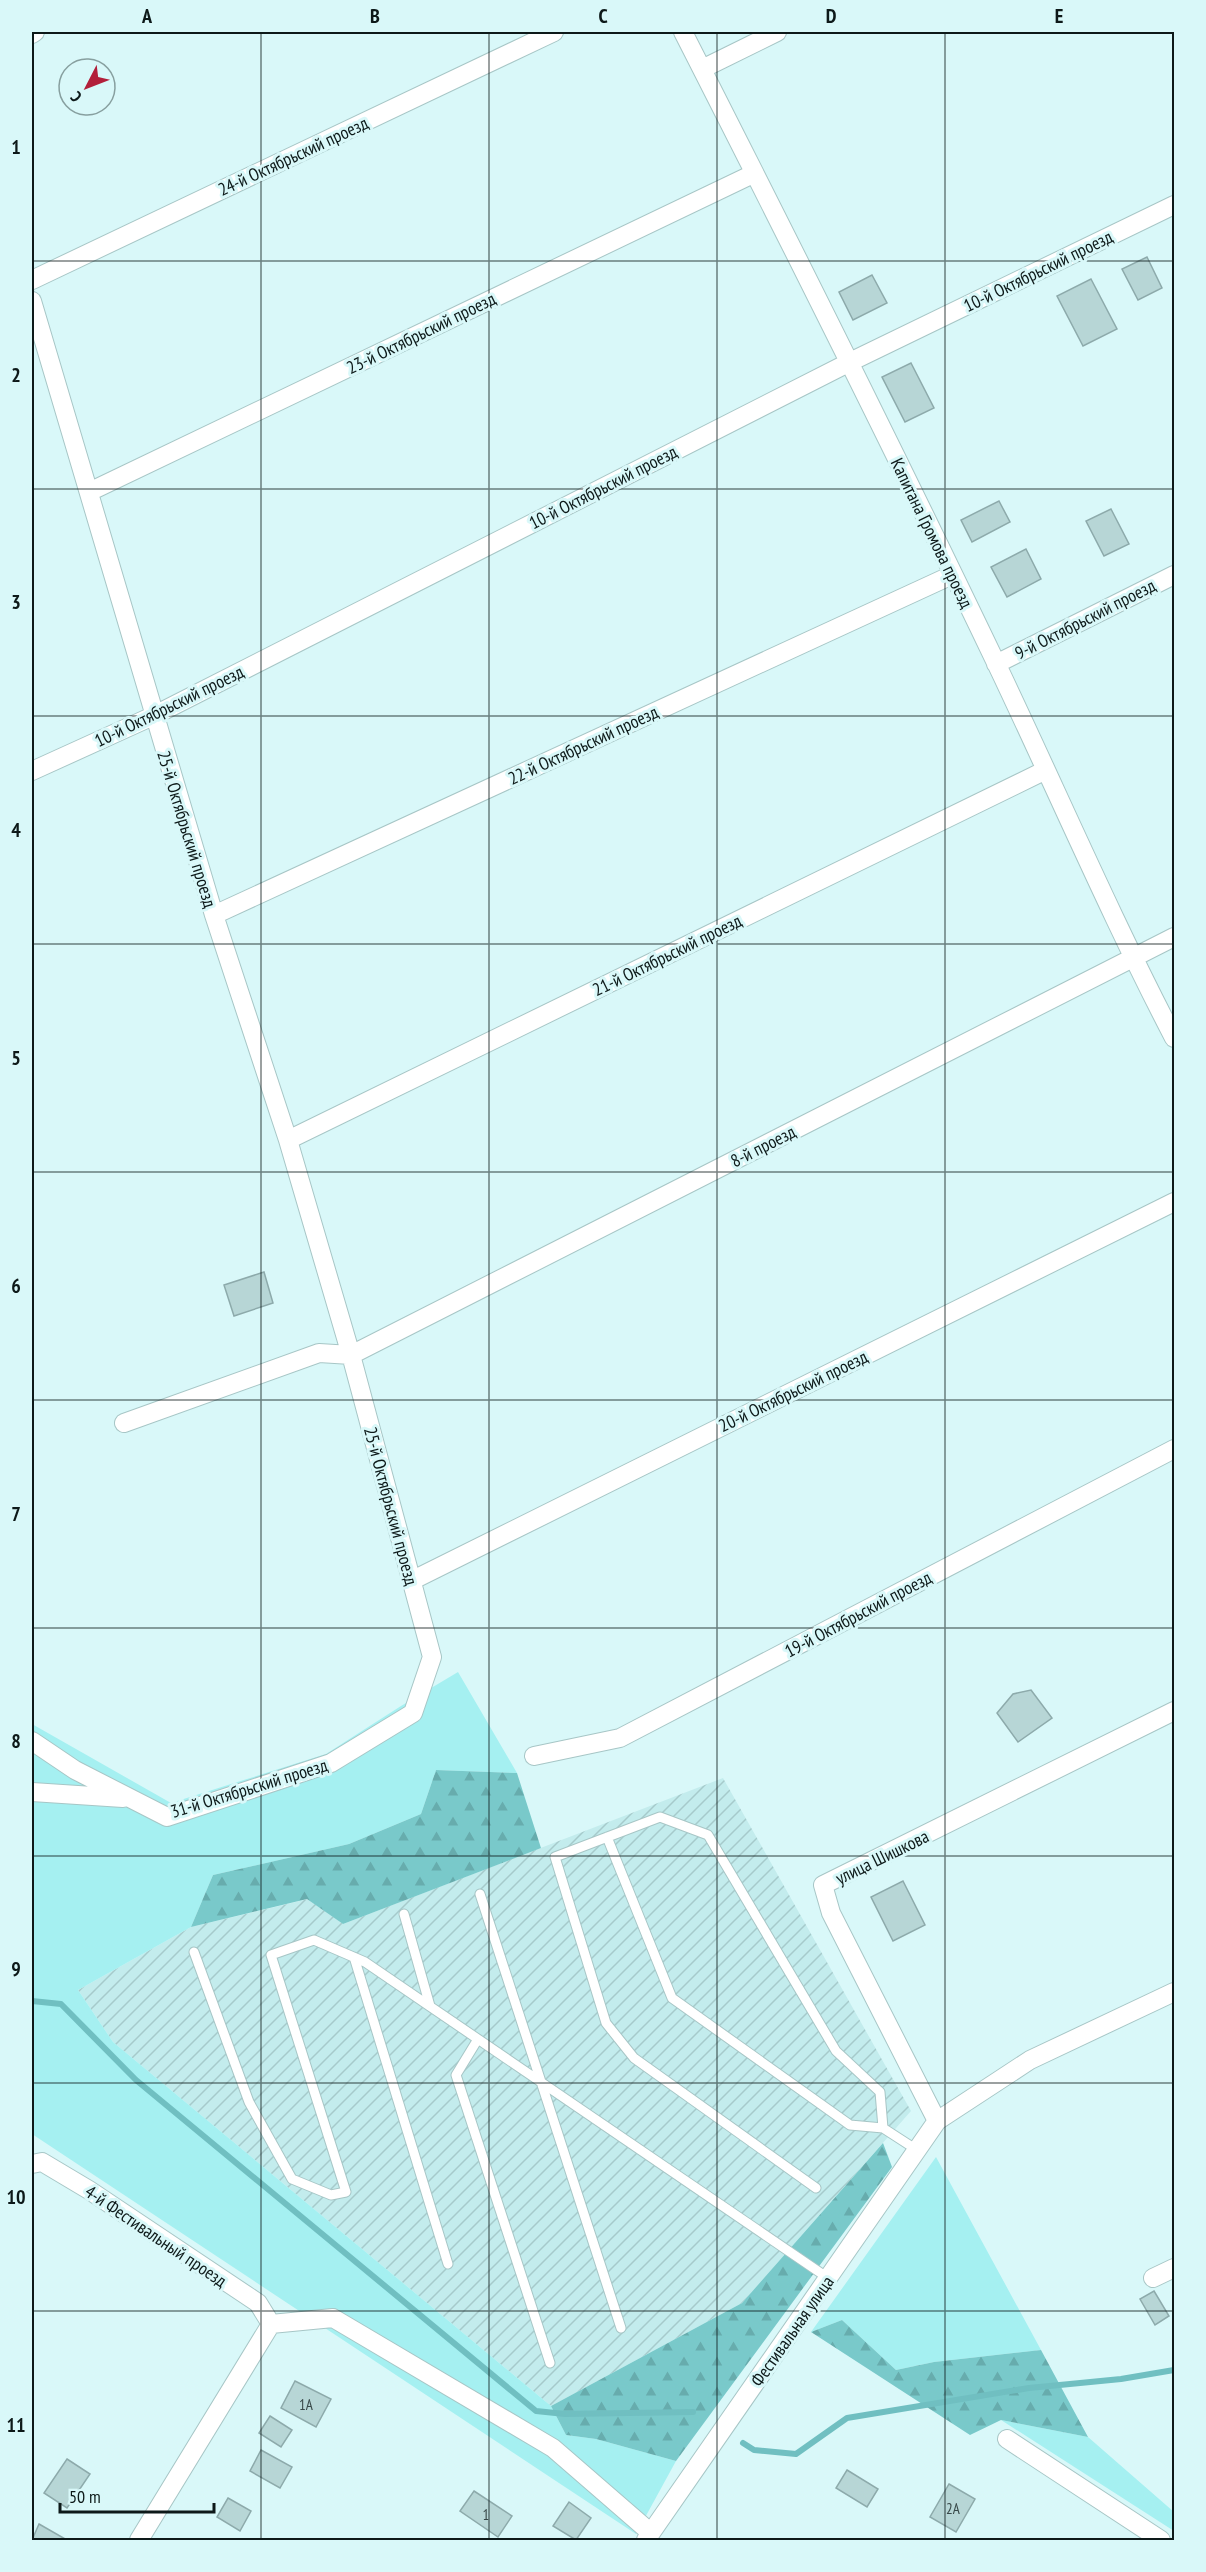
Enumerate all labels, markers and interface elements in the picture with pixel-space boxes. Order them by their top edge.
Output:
text: A [141,3,153,29]
text: B [370,3,380,29]
text: C [598,3,608,29]
text: D [826,3,837,29]
text: E [1055,3,1063,29]
north arrow [57,57,117,117]
text: С [66,87,86,106]
street label: 24-й Октябрьский проезд [214,111,372,201]
text: 1 [11,134,21,160]
street label: 10-й Октябрьский проезд [960,225,1116,317]
street label: 23-й Октябрьский проезд [343,287,499,379]
text: 2 [11,362,21,388]
street label: 10-й Октябрьский проезд [525,440,681,534]
street label: Капитана Громова проезд [886,454,978,612]
street label: 9-й Октябрьский проезд [1011,574,1159,664]
text: 3 [11,589,21,615]
street label: 10-й Октябрьский проезд [91,660,247,752]
street label: 22-й Октябрьский проезд [504,700,662,790]
street label: 25-й Октябрьский проезд [152,748,222,910]
text: 4 [11,817,21,843]
street label: 21-й Октябрьский проезд [589,909,745,1001]
text: 5 [11,1045,21,1071]
street label: 8-й проезд [727,1120,800,1172]
text: 6 [11,1273,21,1299]
street label: 20-й Октябрьский проезд [715,1345,871,1437]
street label: 25-й Октябрьский проезд [359,1424,423,1588]
text: 7 [11,1501,21,1527]
street label: 19-й Октябрьский проезд [781,1566,935,1662]
text: 8 [11,1728,21,1754]
street label: 31-й Октябрьский проезд [168,1753,330,1823]
street label: улица Шишкова [832,1825,932,1889]
text: 9 [11,1956,21,1982]
street label: 4-й Фестивальный проезд [81,2180,231,2292]
text: 10 [6,2184,26,2210]
street label: Фестивальная улица [745,2271,839,2391]
house number: 1А [299,2395,314,2414]
text: 11 [6,2412,26,2438]
scale bar [60,2476,214,2514]
text: 50 m [69,2485,101,2508]
house number: 2А [946,2499,961,2518]
house number: 1 [483,2505,489,2524]

